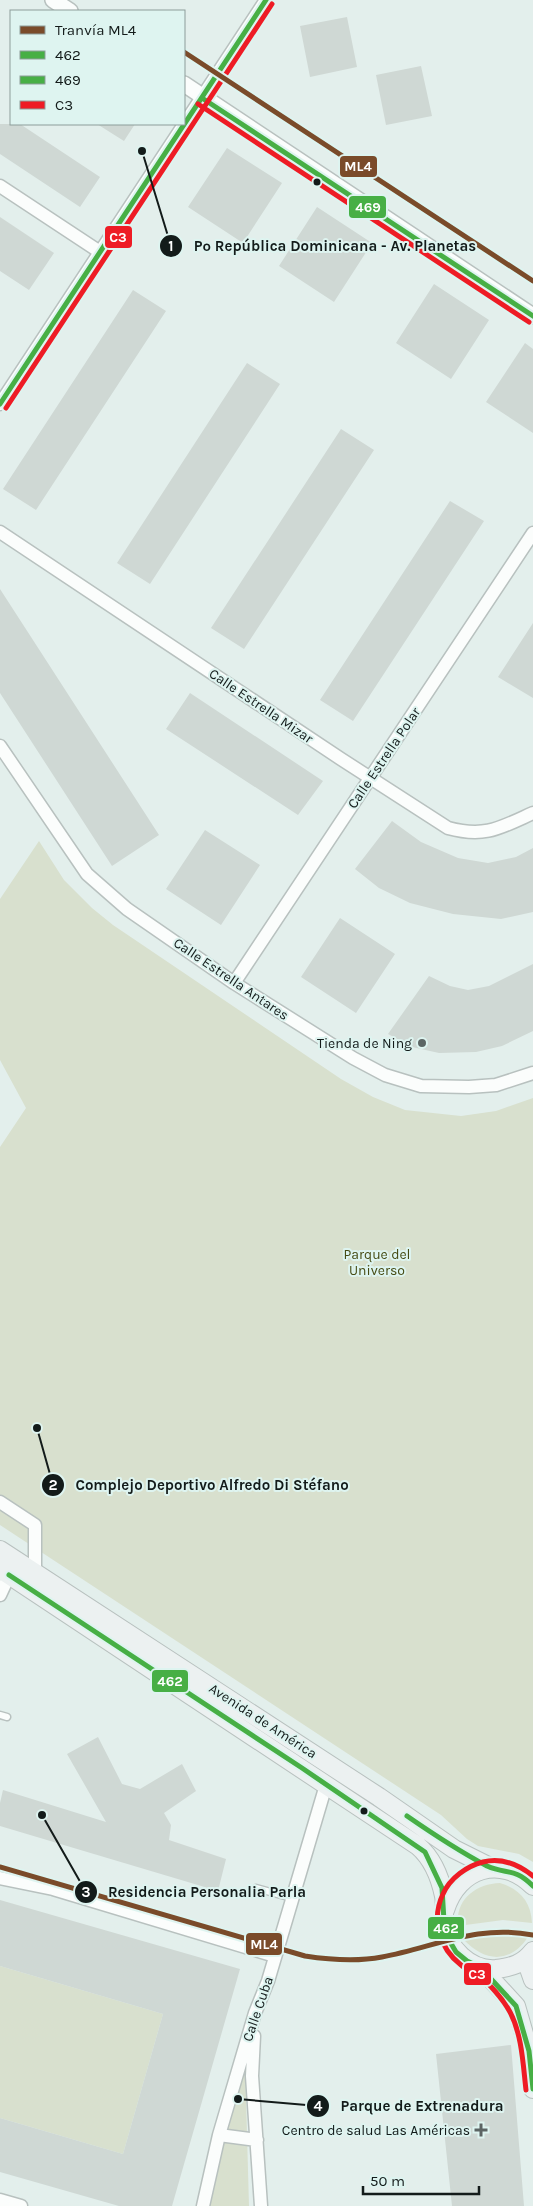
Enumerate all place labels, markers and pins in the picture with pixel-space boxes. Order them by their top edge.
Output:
unlabelled marker [312,177,322,187]
callout: Pº República Dominicana - Av. Planetas [159,231,486,261]
place label: Tienda de Ning [317,1035,412,1052]
marker: Tienda de Ning [416,1037,428,1049]
callout: Complejo Deportivo Alfredo Di Stéfano [40,1470,358,1500]
unlabelled marker [359,1806,369,1816]
callout: Residencia Personalia Parla [73,1877,316,1907]
callout: Parque de Extrenadura [306,2091,513,2121]
place label: Centro de salud Las Américas [282,2122,470,2139]
marker: Centro de salud Las Américas [474,2123,488,2137]

